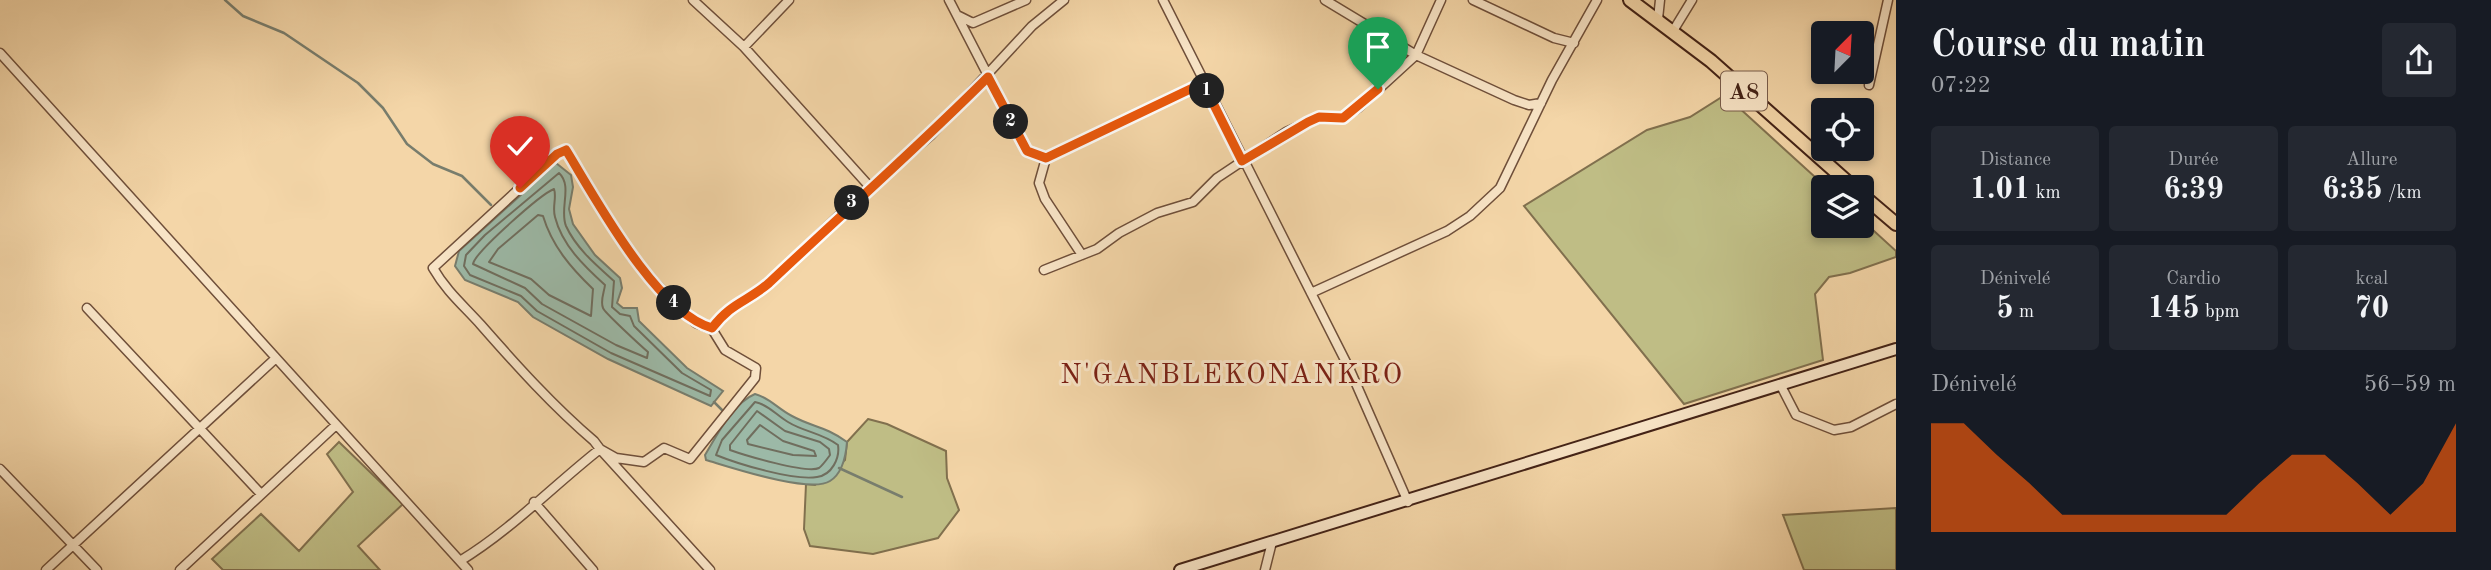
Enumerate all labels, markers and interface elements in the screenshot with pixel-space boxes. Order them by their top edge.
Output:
pin [1348,17,1408,89]
north arrow [1811,21,1874,84]
map controls [1811,21,1874,238]
button: share [2382,23,2456,97]
text: Course du matin [1931,27,2205,65]
icon: arrive [1359,28,1397,66]
road number: A8 [1721,72,1767,110]
pin: 1 [1190,74,1224,108]
text: 07:22 [1931,74,1991,97]
text: 1 [1201,81,1212,100]
button: locate [1811,98,1874,161]
pin: 2 [993,104,1028,140]
text: 2 [1005,112,1016,131]
pin [490,116,550,188]
icon: check [501,127,539,165]
text: Distance [1979,151,2051,170]
text: Durée [2168,151,2219,170]
text: Allure [2346,151,2398,170]
button: layers [1811,175,1874,238]
text: 1.01 [1970,175,2030,205]
text: 6:39 [2163,175,2224,205]
text: 6:35 [2322,175,2383,205]
text: km [2030,184,2061,203]
text: /km [2383,184,2422,203]
pin: 3 [834,186,870,220]
text: 3 [846,193,857,212]
text: Dénivelé [1980,270,2051,289]
text: Cardio [2166,270,2221,289]
text: kcal [2355,270,2388,289]
pin: 4 [656,286,692,320]
text: 4 [668,293,679,312]
text: 5 [1996,294,2014,324]
text: 145 [2147,294,2200,324]
text: 70 [2354,294,2389,324]
text: m [2014,303,2034,322]
text: bpm [2200,303,2240,322]
district label: N'GANBLEKONANKRO [1060,362,1404,390]
text: Dénivelé [1931,373,2017,396]
text: 56–59 m [2364,373,2456,396]

